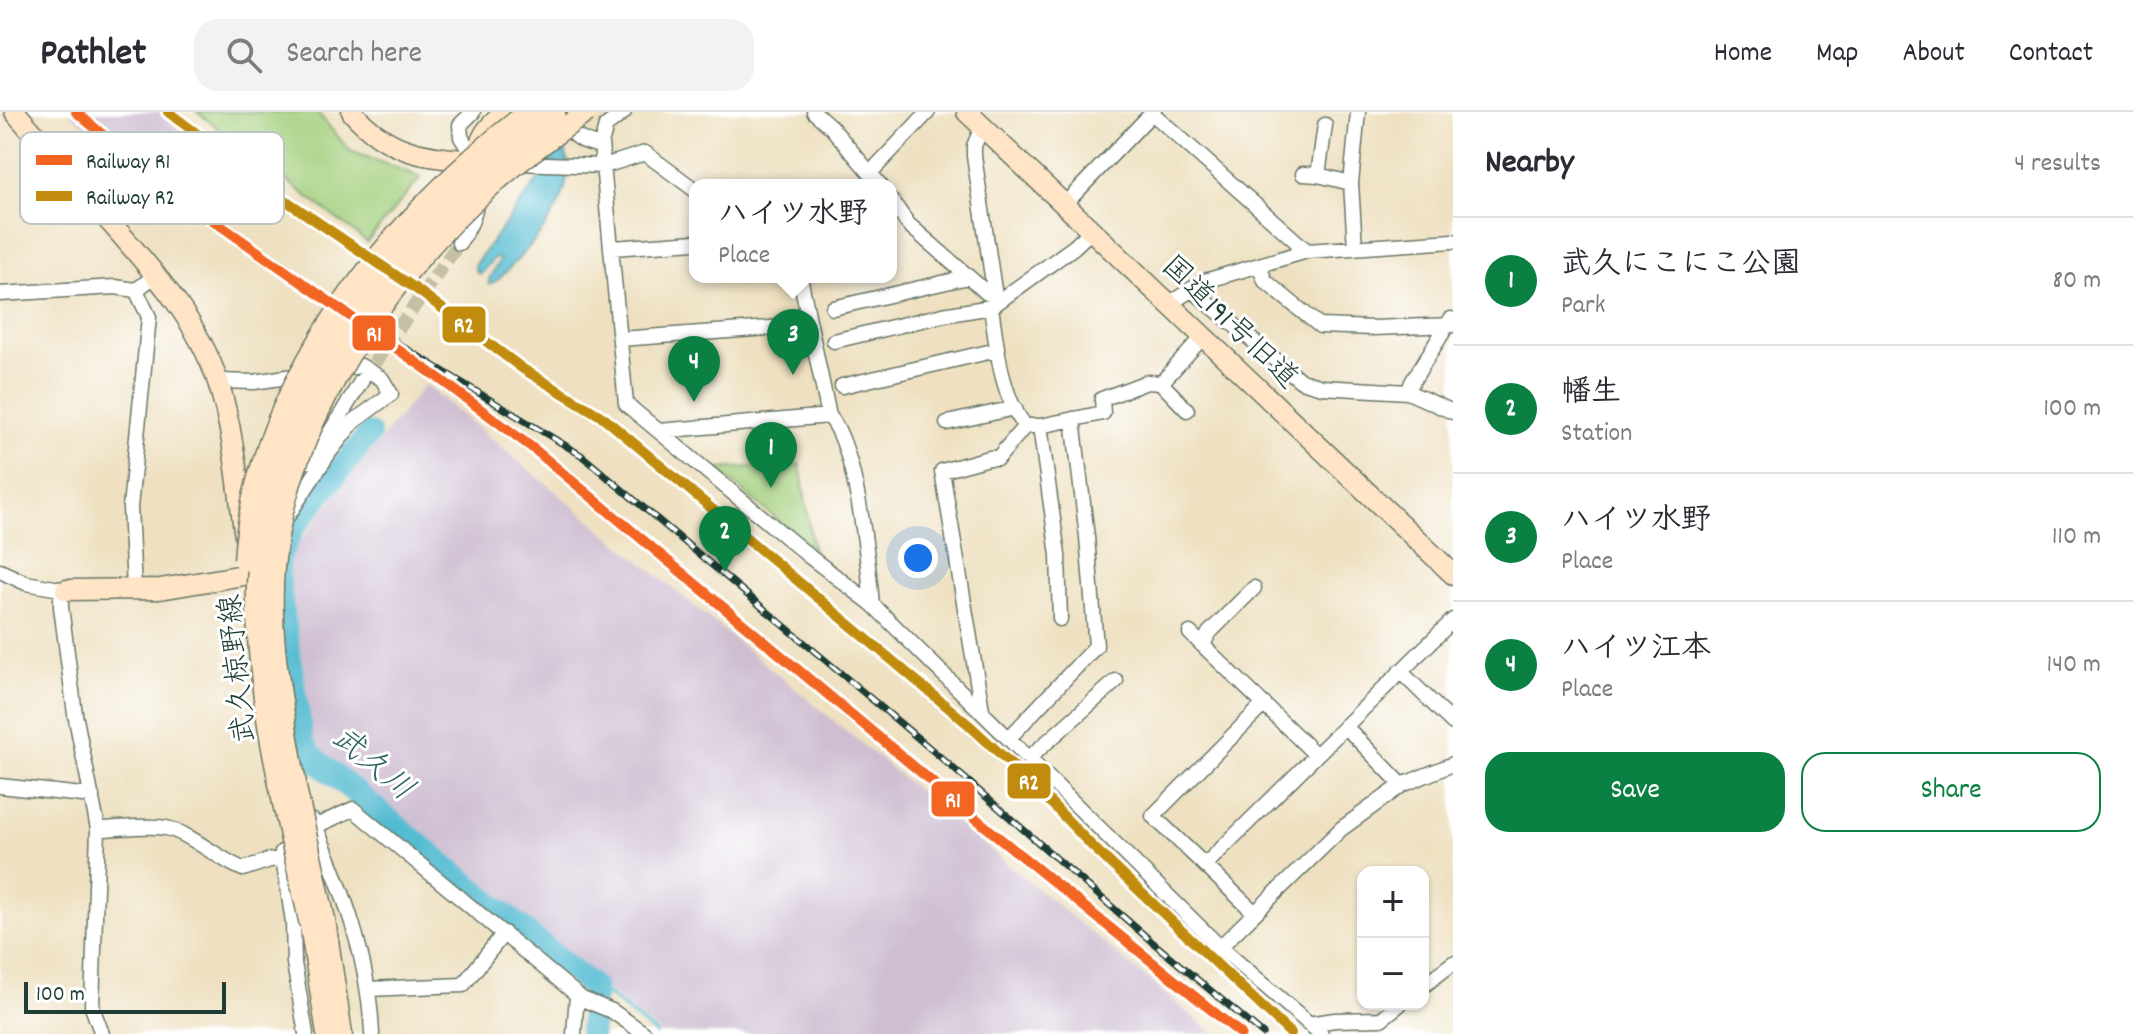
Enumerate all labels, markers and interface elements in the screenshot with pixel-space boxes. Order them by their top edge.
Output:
search box [194,19,754,91]
text: Pathlet [40,28,146,83]
icon: search [222,33,266,77]
text: Search here [286,34,422,77]
text: Home [1714,35,1772,75]
text: Map [1816,35,1858,75]
text: About [1902,35,1965,75]
text: Contact [2009,35,2093,75]
legend [20,132,284,224]
text: Nearby [1485,140,1574,189]
text: 4 results [2014,146,2101,183]
text: Railway R1 [86,148,170,179]
popup [689,179,897,283]
text: Railway R2 [86,184,175,215]
text: ハイツ水野 [718,195,868,238]
text: Place [718,238,770,275]
text: 武久にこにこ公園 [1561,245,1801,288]
street label: 国道191号旧道 [1149,247,1306,401]
text: 1 [1508,263,1514,300]
text: 80 m [2053,263,2101,300]
text: Park [1561,288,1605,325]
line badge: R2 [441,305,487,344]
pin: 3 [767,309,819,375]
text: R2 [454,312,474,343]
line badge: R1 [351,314,397,352]
text: R1 [366,321,382,352]
pin: 4 [668,336,720,402]
text: 幡生 [1561,373,1621,416]
text: 2 [1505,391,1517,428]
text: 100 m [2043,391,2101,428]
text: Station [1561,416,1632,453]
pin: 1 [745,422,797,488]
text: ハイツ水野 [1561,501,1711,544]
pin: 2 [699,506,751,572]
text: 3 [1505,519,1517,556]
text: 110 m [2052,519,2101,556]
your location [898,538,938,578]
text: Place [1561,544,1613,581]
street label: 武久椋野線 [211,592,270,745]
text: ハイツ江本 [1561,629,1711,672]
text: 4 [1506,647,1516,684]
text: 140 m [2047,647,2101,684]
text: Place [1561,672,1613,709]
water label: 武久川 [319,717,422,814]
button: Save [1485,752,1785,832]
button: Share [1801,752,2101,832]
line badge: R2 [1006,762,1052,800]
text: R2 [1019,769,1039,800]
line badge: R1 [930,780,976,818]
text: R1 [945,787,961,818]
map controls [1357,866,1429,1010]
button: + [1357,866,1429,938]
button: − [1357,938,1429,1010]
scale bar [24,978,226,1014]
text: 100 m [36,980,85,1011]

